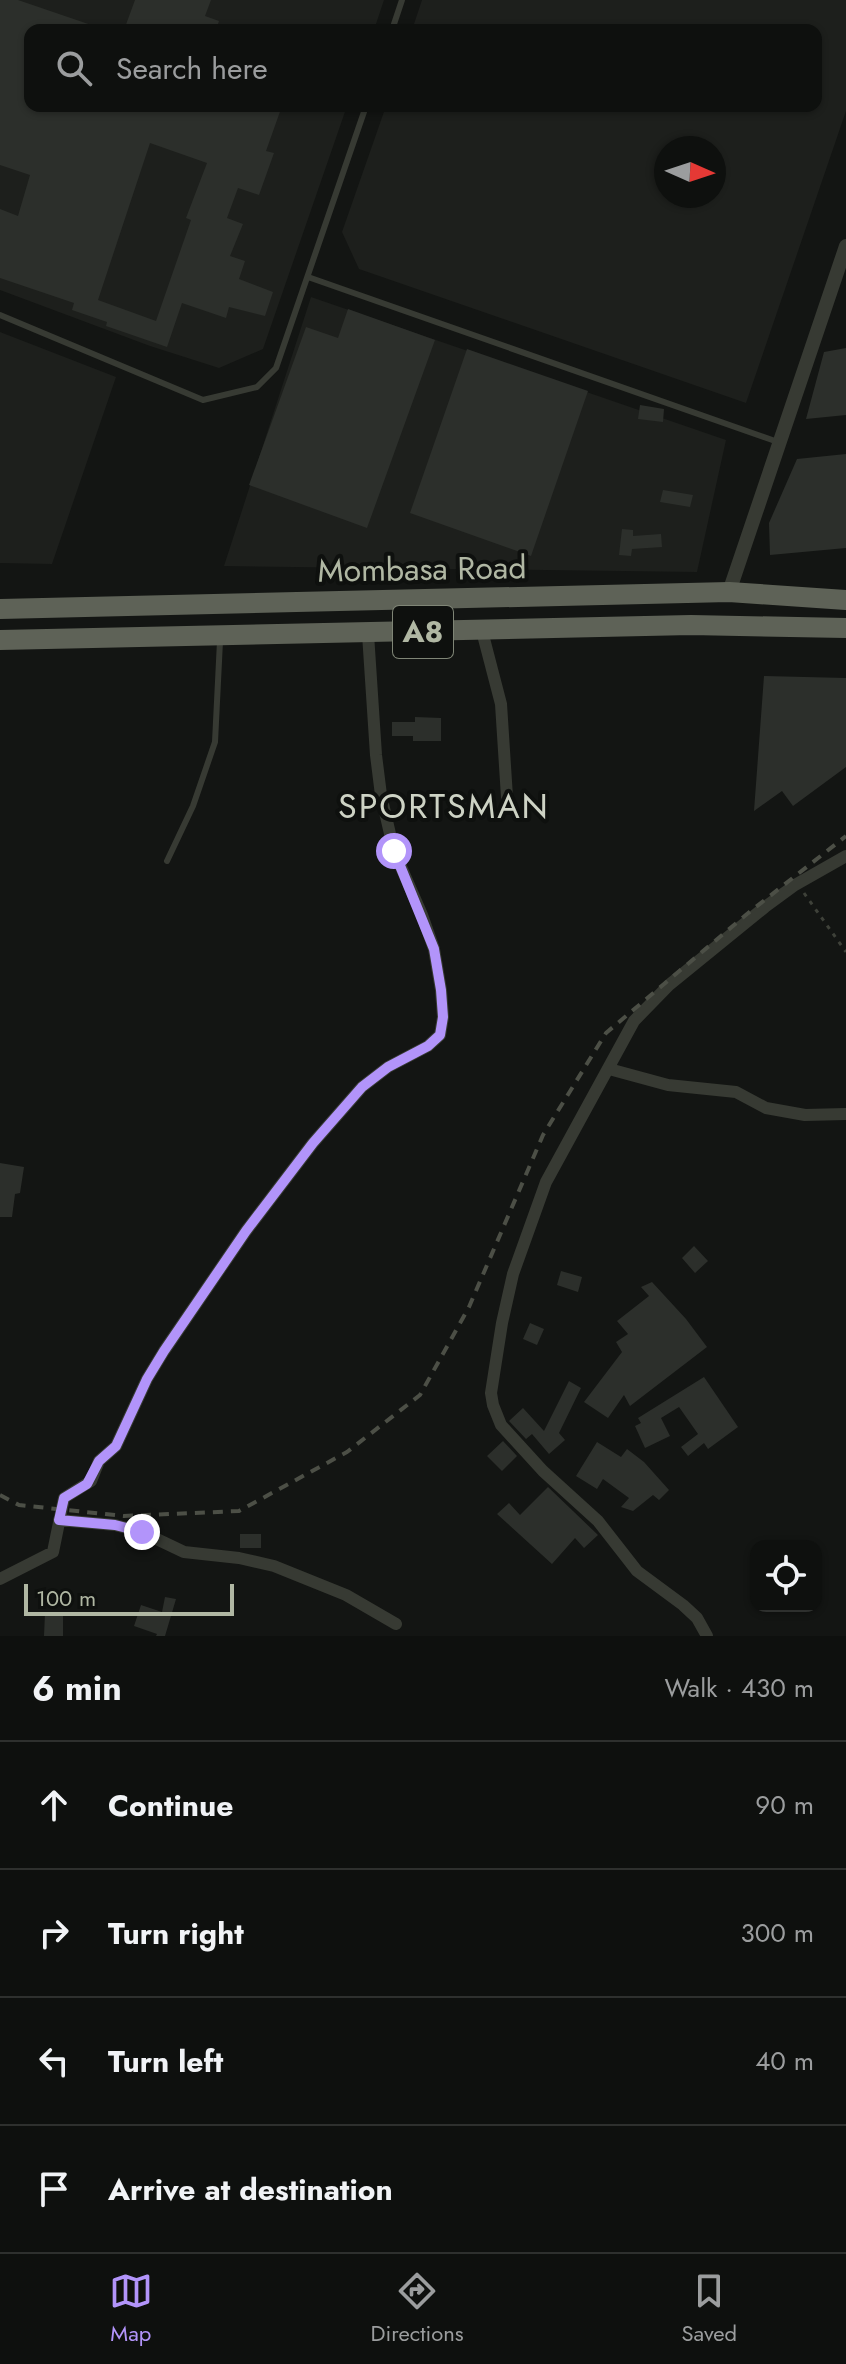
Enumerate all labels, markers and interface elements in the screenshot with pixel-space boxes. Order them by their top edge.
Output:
search box [24,24,822,112]
icon: search [52,46,96,90]
text: Search here [116,47,268,90]
north arrow [654,136,726,208]
street label: Mombasa Road [317,544,527,594]
road number: A8 [393,606,453,658]
district label: SPORTSMAN [338,782,550,831]
route start [376,833,412,869]
route end [124,1514,160,1550]
map controls [750,1540,822,1612]
button: locate [750,1540,822,1612]
scale bar [24,1580,234,1616]
text: 100 m [36,1582,96,1614]
text: 6 min [32,1664,122,1713]
text: Walk · 430 m [664,1669,814,1707]
icon: ahead [32,1783,76,1827]
text: Continue [108,1784,234,1827]
text: 90 m [755,1786,814,1824]
icon: right [32,1911,76,1955]
text: Turn right [108,1912,244,1955]
text: 300 m [741,1914,814,1952]
icon: left [32,2039,76,2083]
text: Turn left [108,2040,223,2083]
text: 40 m [755,2042,814,2080]
icon: arrive [32,2167,76,2211]
text: Arrive at destination [108,2168,393,2211]
tab: Map [109,2269,153,2349]
tab: Directions [371,2269,464,2349]
tab: Saved [681,2269,737,2349]

